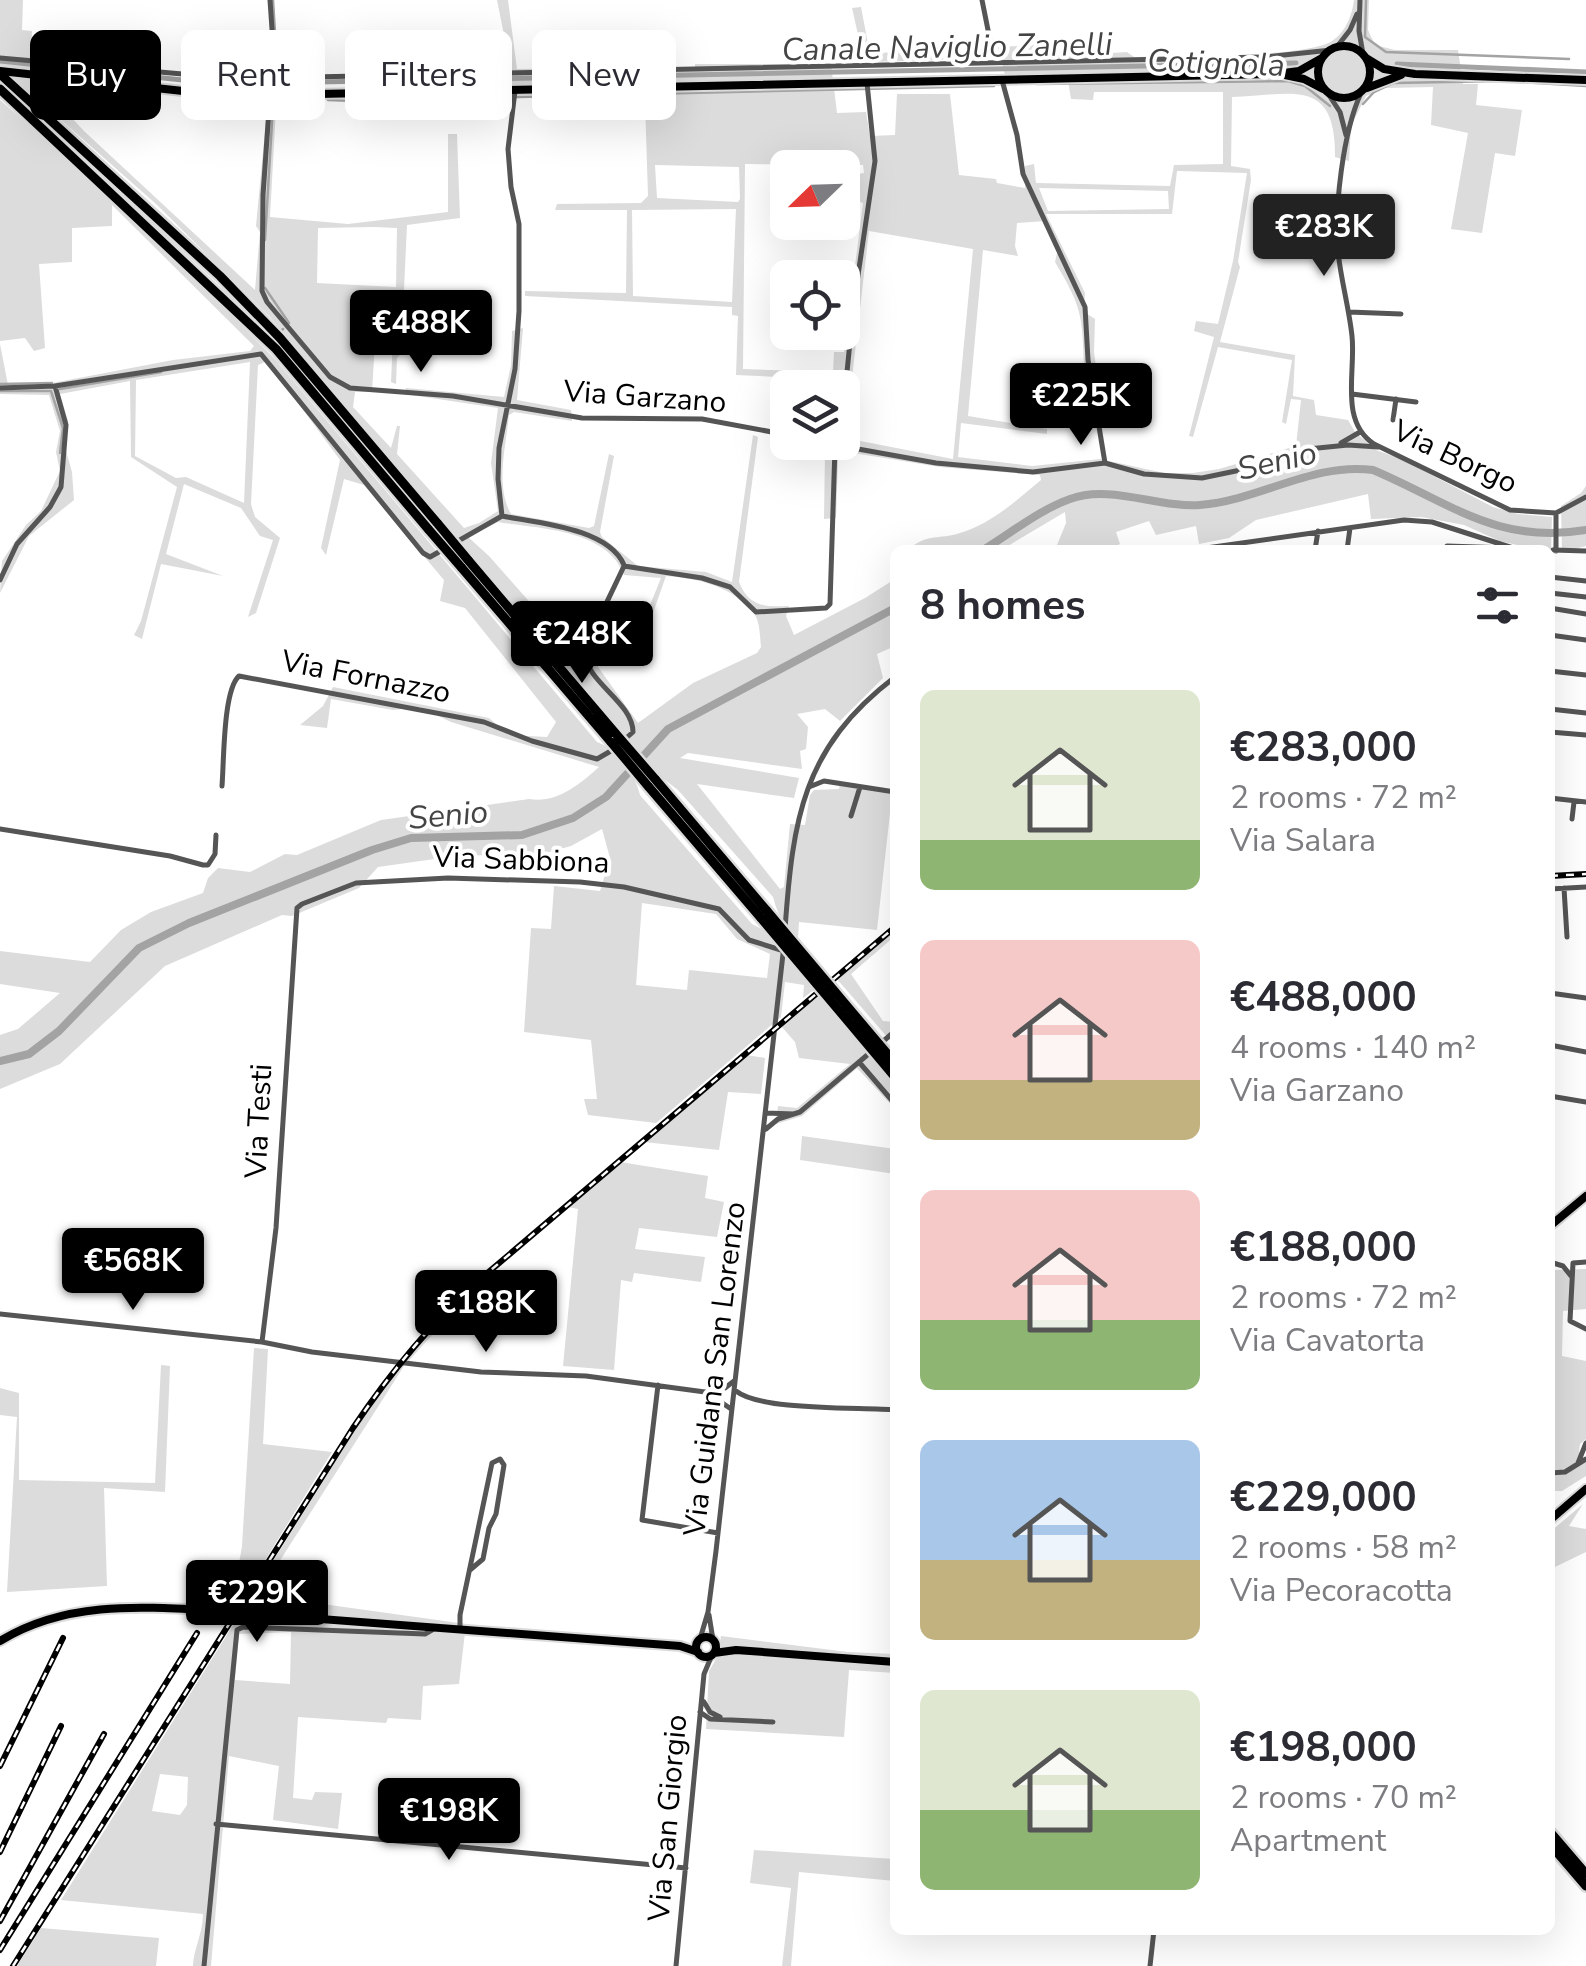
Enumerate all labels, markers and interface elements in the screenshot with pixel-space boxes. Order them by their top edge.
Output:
water label: Canale Naviglio Zanelli [781,23,1113,71]
chip: Buy [30,30,161,120]
chip: Rent [181,30,325,120]
chip: Filters [345,30,512,120]
chip: New [532,30,676,120]
water label: Cotignola [1146,39,1286,87]
north arrow [770,150,860,240]
map controls [770,150,860,460]
pin: €283K [1254,194,1394,279]
text: €283K [1275,205,1373,248]
button: locate [770,260,860,350]
pin: €488K [351,290,491,375]
text: €488K [372,301,470,344]
pin: €225K [1011,363,1151,448]
button: layers [770,370,860,460]
street label: Via Garzano [561,371,728,423]
text: €225K [1032,374,1130,417]
street label: Via Borgo [1385,410,1524,504]
water label: Senio [1233,431,1321,491]
text: 8 homes [920,577,1085,634]
icon: filters [1470,578,1525,633]
pin: €248K [512,601,652,686]
text: €248K [533,612,631,655]
street label: Via Fornazzo [277,640,454,713]
text: €283,000 [1230,719,1417,776]
icon: home [1000,730,1120,850]
text: 2 rooms · 72 m² [1230,776,1457,819]
water label: Senio [406,790,490,840]
text: Via Salara [1230,819,1376,862]
street label: Via Sabbiona [431,836,610,884]
text: €488,000 [1230,969,1417,1026]
icon: home [1000,980,1120,1100]
text: 4 rooms · 140 m² [1230,1026,1476,1069]
street label: Via Testi [235,1063,282,1180]
text: Via Garzano [1230,1069,1404,1112]
street label: Via Guidana San Lorenzo [674,1199,756,1540]
text: €188,000 [1230,1219,1417,1276]
pin: €568K [63,1228,203,1313]
icon: home [1000,1230,1120,1350]
text: €568K [84,1239,182,1282]
pin: €188K [416,1270,556,1355]
text: 2 rooms · 72 m² [1230,1276,1457,1319]
text: €188K [437,1281,535,1324]
text: Via Cavatorta [1230,1319,1425,1362]
text: €229,000 [1230,1469,1417,1526]
icon: home [1000,1480,1120,1600]
text: 2 rooms · 58 m² [1230,1526,1457,1569]
pin: €229K [187,1560,327,1645]
text: Via Pecoracotta [1230,1569,1453,1612]
text: €229K [208,1571,306,1614]
street label: Via San Giorgio [638,1713,697,1924]
text: €198,000 [1230,1719,1417,1776]
icon: home [1000,1730,1120,1850]
text: 2 rooms · 70 m² [1230,1776,1457,1819]
pin: €198K [379,1778,519,1863]
text: €198K [400,1789,498,1832]
text: Apartment [1230,1819,1386,1862]

